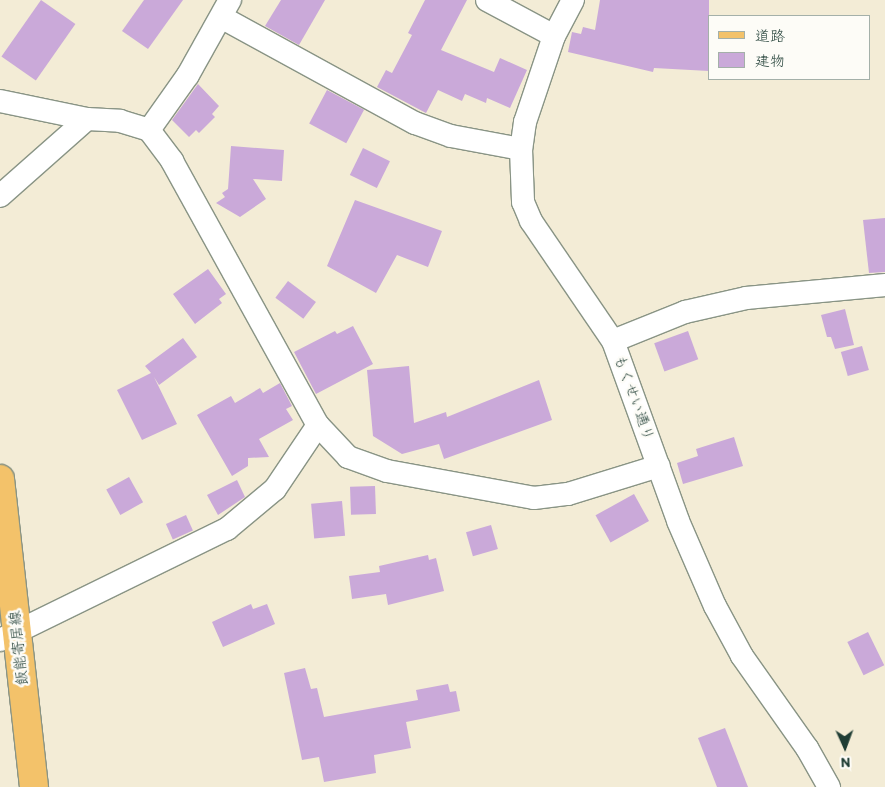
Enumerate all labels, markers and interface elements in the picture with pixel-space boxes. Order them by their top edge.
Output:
legend [708,15,870,80]
text: 道路 [755,27,785,45]
text: 建物 [755,52,785,70]
street label: もくせい通り [610,353,658,443]
street label: 飯能寄居線 [6,610,32,686]
north arrow [820,722,870,772]
text: N [841,754,851,771]

